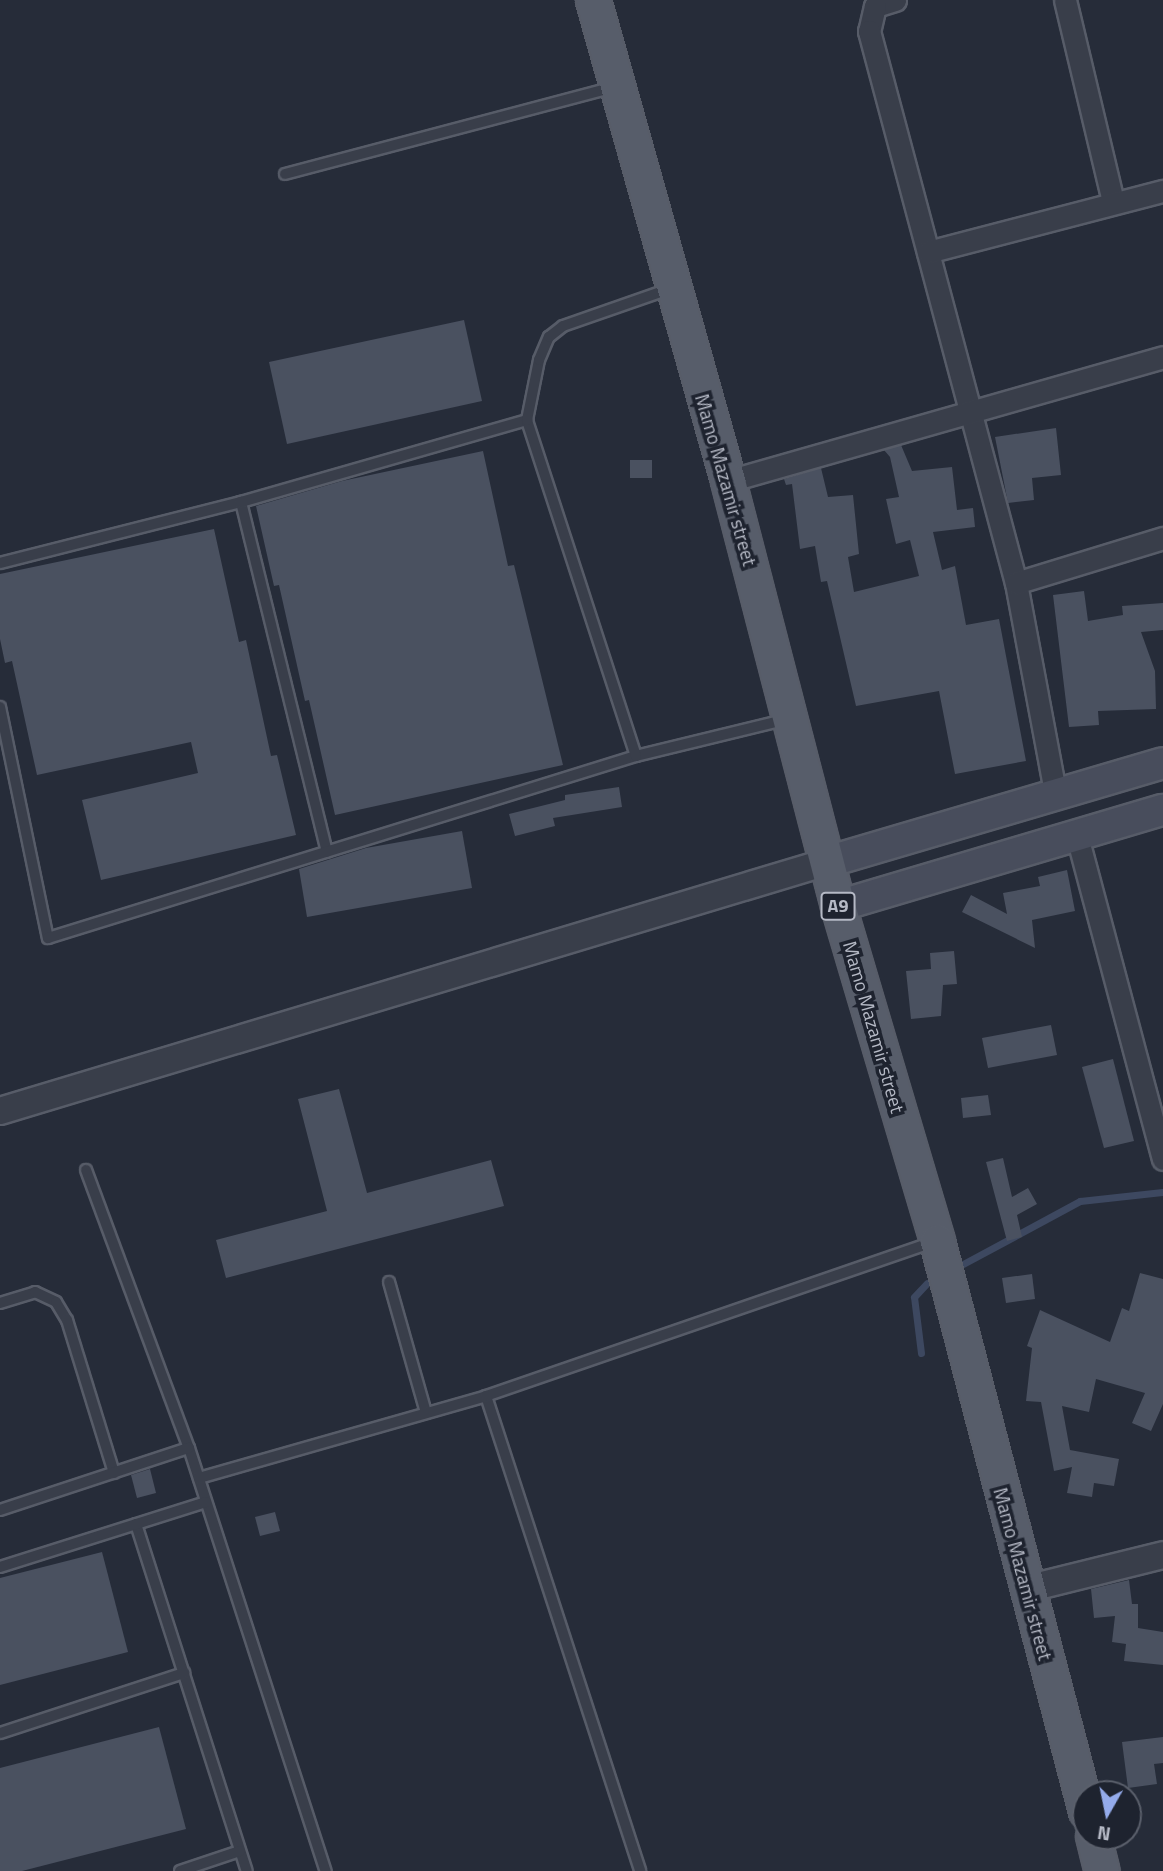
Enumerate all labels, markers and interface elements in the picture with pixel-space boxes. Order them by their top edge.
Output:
street label: Mamo Mazamir street [691,391,761,569]
road number: A9 [820,891,856,920]
street label: Mamo Mazamir street [839,938,909,1116]
street label: Mamo Mazamir street [989,1485,1057,1663]
north arrow [1072,1780,1142,1850]
text: N [1095,1819,1113,1850]

